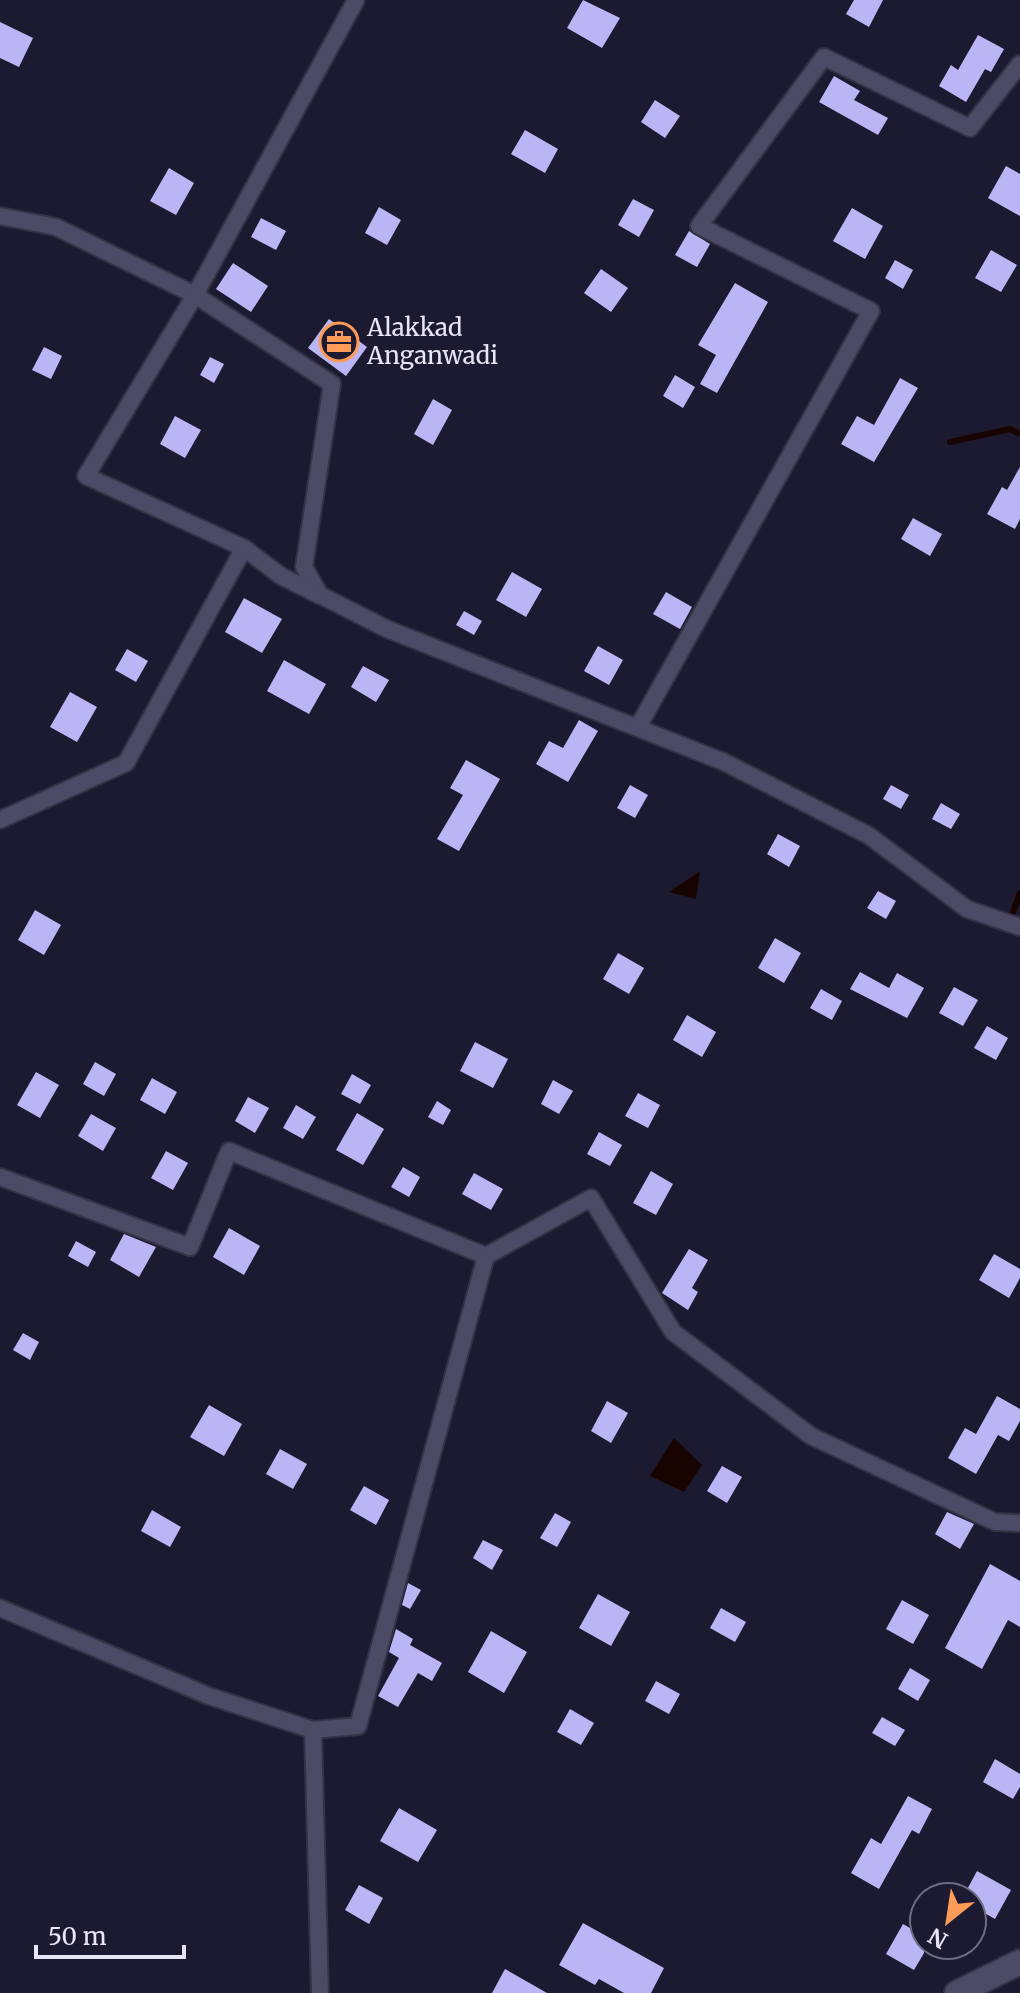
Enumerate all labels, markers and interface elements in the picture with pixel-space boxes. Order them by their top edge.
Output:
place label: Alakkad Anganwadi [366,312,498,371]
office icon: Alakkad Anganwadi [318,321,360,363]
north arrow [908,1881,988,1961]
scale bar [36,1909,184,1959]
text: 50 m [48,1921,107,1952]
text: N [923,1922,953,1955]

